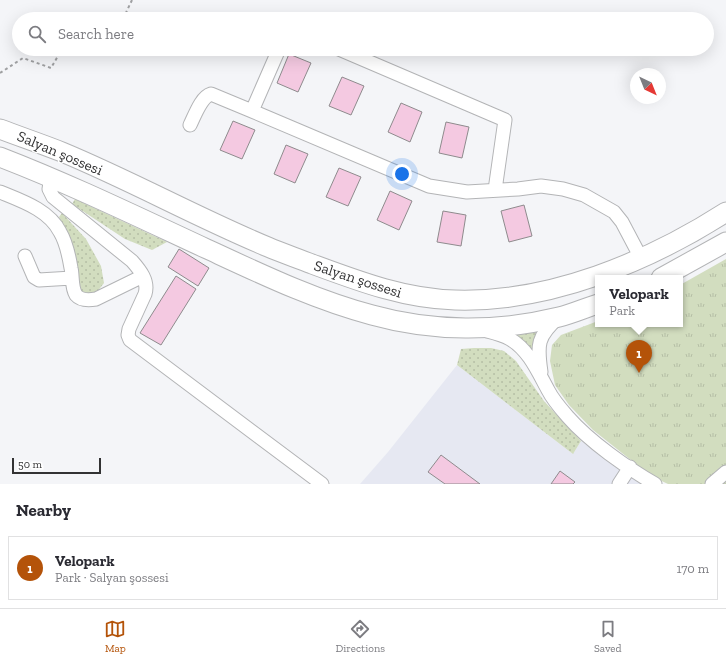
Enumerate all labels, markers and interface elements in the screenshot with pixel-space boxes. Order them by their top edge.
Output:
search box [12,12,714,56]
icon: search [26,23,48,45]
text: Search here [58,25,134,43]
north arrow [630,68,666,104]
street label: Salyan şossesi [15,127,105,179]
your location [392,164,412,184]
street label: Salyan şossesi [312,256,404,302]
popup [595,275,683,327]
text: Velopark [609,285,669,303]
text: Park [609,303,635,318]
pin: 1 [626,340,652,373]
scale bar [12,456,101,475]
text: 50 m [18,458,42,471]
text: Nearby [16,500,71,520]
text: Velopark [55,552,114,570]
text: 1 [27,561,33,576]
text: 170 m [676,561,709,576]
text: Park · Salyan şossesi [55,570,169,585]
tab: Map [104,618,126,655]
tab: Directions [335,618,385,655]
tab: Saved [594,618,622,655]

